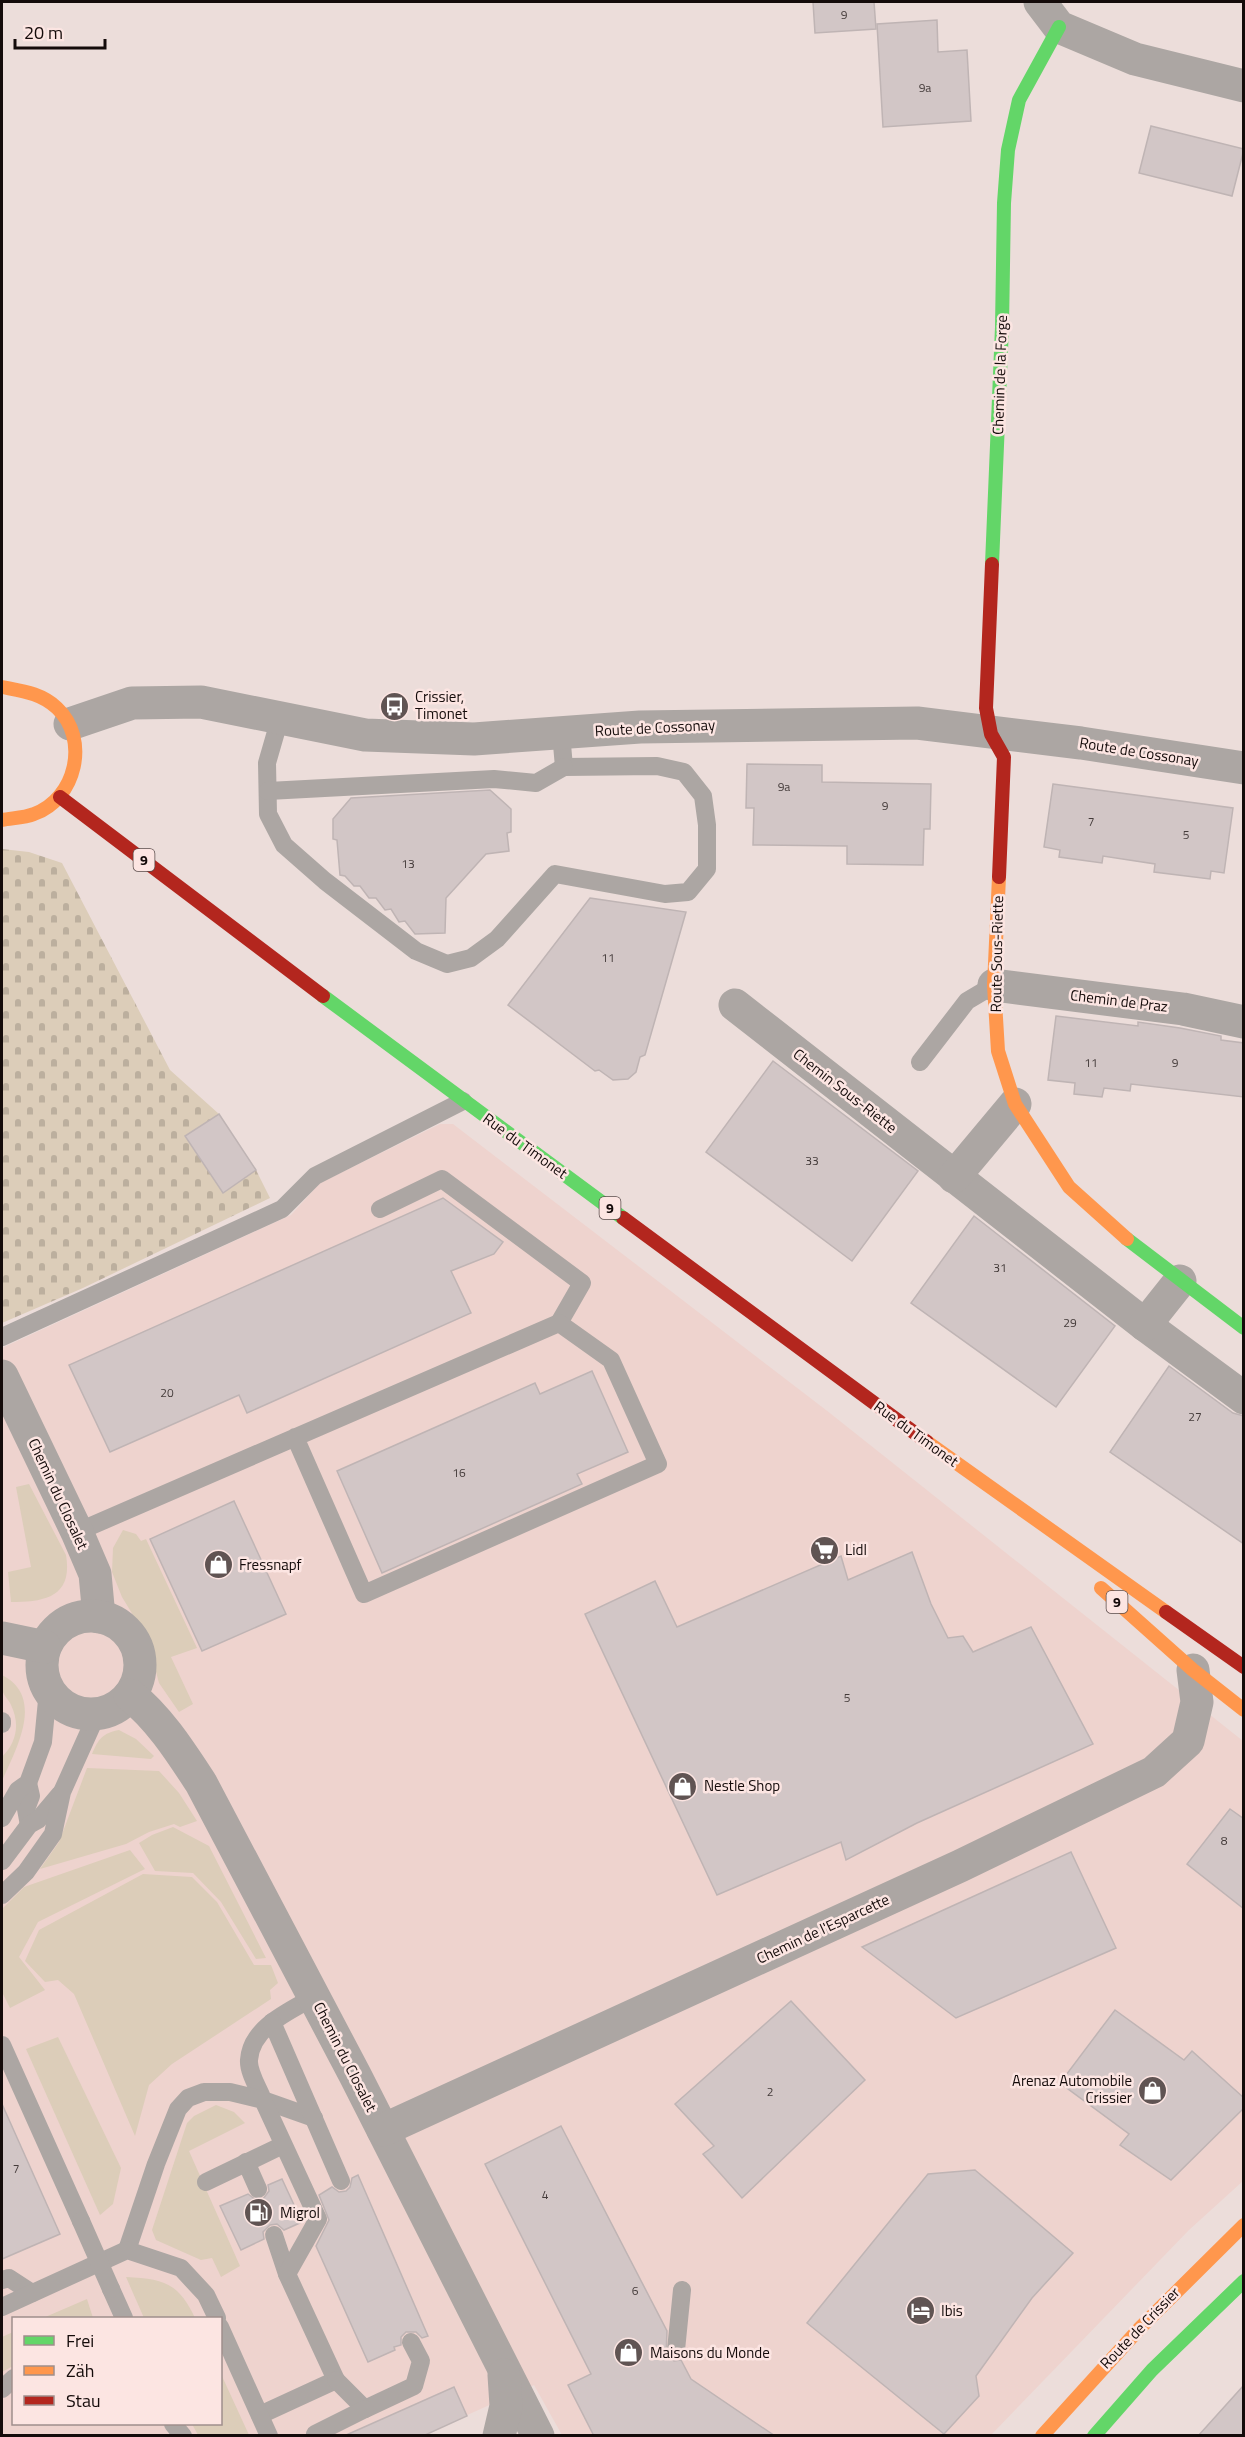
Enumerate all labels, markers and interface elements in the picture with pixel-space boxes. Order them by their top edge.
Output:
house number: 9 [841,5,848,24]
scale bar [15,12,105,50]
text: 20 m [24,19,63,46]
house number: 9a [919,78,931,97]
street label: Chemin de la Forge [986,315,1013,435]
place label: Crissier, Timonet [415,685,468,725]
bus stop icon: Crissier, Timonet [378,690,410,722]
street label: Route de Cossonay [594,713,716,742]
street label: Route de Cossonay [1078,731,1200,772]
house number: 9a [778,777,790,796]
house number: 9 [882,796,889,815]
house number: 7 [1088,812,1094,831]
house number: 5 [1183,825,1190,844]
road number: 9 [134,849,154,871]
house number: 13 [401,854,415,873]
street label: Route Sous-Riette [984,895,1009,1013]
house number: 11 [601,948,615,967]
street label: Chemin de Praz [1069,983,1169,1018]
street label: Chemin Sous-Riette [788,1043,902,1139]
house number: 11 [1084,1053,1098,1072]
house number: 9 [1172,1053,1179,1072]
street label: Rue du Timonet [478,1107,573,1185]
house number: 33 [805,1151,819,1170]
road number: 9 [600,1197,620,1219]
house number: 31 [993,1258,1007,1277]
house number: 29 [1063,1313,1077,1332]
house number: 20 [160,1383,174,1402]
street label: Rue du Timonet [869,1395,964,1473]
house number: 27 [1188,1407,1202,1426]
street label: Chemin du Closalet [23,1434,95,1554]
house number: 16 [452,1463,466,1482]
supermarket icon: Lidl [808,1534,840,1566]
place label: Lidl [845,1538,867,1561]
shop icon: Fressnapf [202,1549,234,1581]
place label: Fressnapf [239,1553,302,1576]
road number: 9 [1106,1591,1128,1613]
house number: 5 [844,1688,851,1707]
shop icon: Nestle Shop [667,1770,699,1802]
place label: Nestle Shop [704,1774,780,1797]
house number: 8 [1221,1831,1228,1850]
street label: Chemin de l'Esparcette [753,1888,893,1969]
street label: Chemin du Closalet [308,1998,383,2116]
place label: Arenaz Automobile Crissier [1012,2069,1132,2109]
shop icon: Arenaz Automobile Crissier [1137,2074,1169,2106]
house number: 2 [767,2082,773,2101]
house number: 7 [13,2159,19,2178]
house number: 4 [542,2185,549,2204]
fuel station icon: Migrol [243,2197,275,2229]
place label: Migrol [280,2201,320,2224]
house number: 6 [632,2281,639,2300]
street label: Route de Crissier [1094,2281,1185,2374]
hotel icon: Ibis [904,2295,936,2327]
place label: Ibis [941,2299,963,2322]
legend [12,2317,222,2425]
text: Frei [66,2327,94,2354]
shop icon: Maisons du Monde [613,2337,645,2369]
place label: Maisons du Monde [650,2341,770,2364]
text: Zäh [66,2357,94,2384]
text: Stau [66,2387,101,2414]

